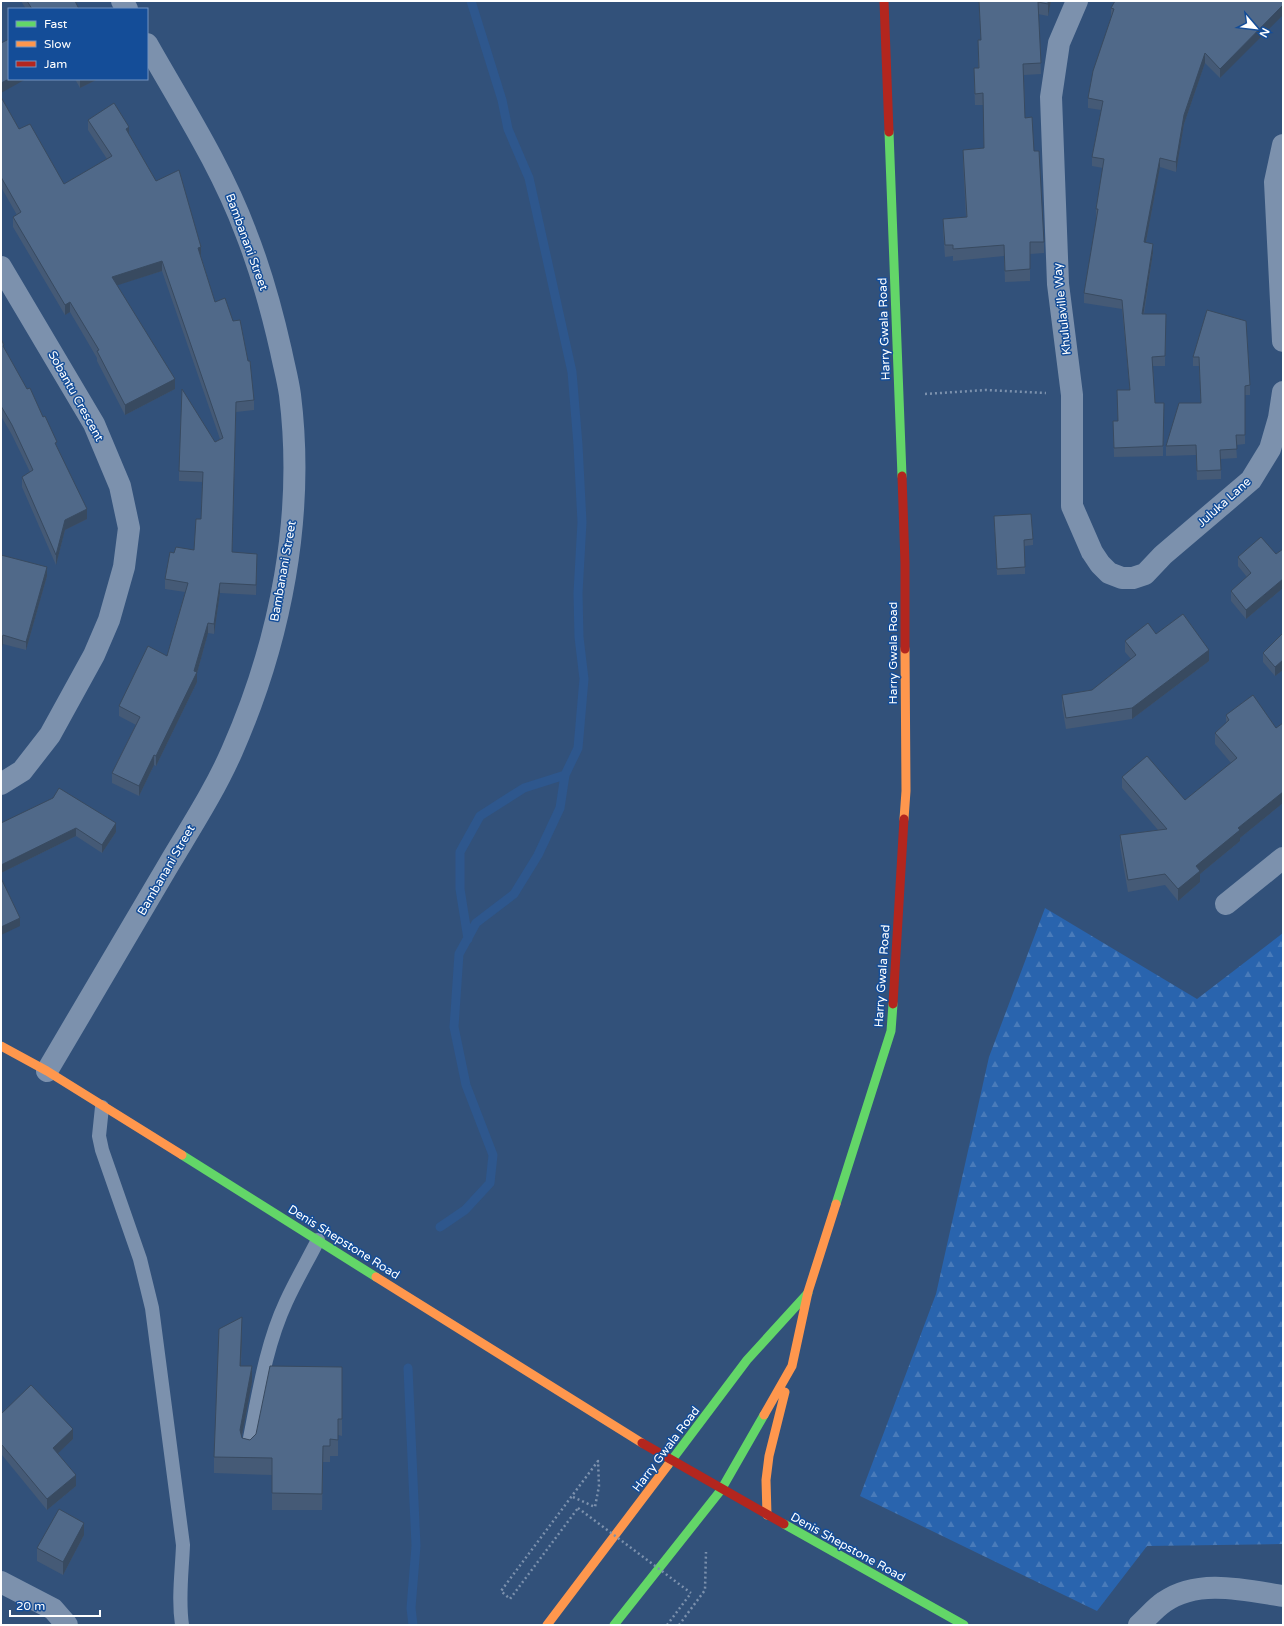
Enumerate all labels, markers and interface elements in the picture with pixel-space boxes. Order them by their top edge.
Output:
legend [8,8,148,80]
north arrow [1236,8,1276,48]
text: Fast [44,17,68,31]
text: N [1257,26,1272,39]
text: Slow [44,37,71,51]
text: Jam [44,57,67,71]
street label: Bambanani Street [223,192,271,293]
street label: Khululaville Way [1050,262,1074,356]
street label: Harry Gwala Road [875,277,893,381]
street label: Sobantu Crescent [45,348,107,444]
street label: Juluka Lane [1194,474,1254,530]
street label: Bambanani Street [267,519,299,623]
street label: Harry Gwala Road [886,602,900,704]
street label: Bambanani Street [134,822,198,918]
street label: Harry Gwala Road [871,924,893,1028]
street label: Denis Shepstone Road [286,1202,402,1282]
street label: Harry Gwala Road [629,1404,703,1494]
street label: Denis Shepstone Road [788,1510,908,1584]
scale bar [10,1592,100,1618]
text: 20 m [16,1599,45,1613]

